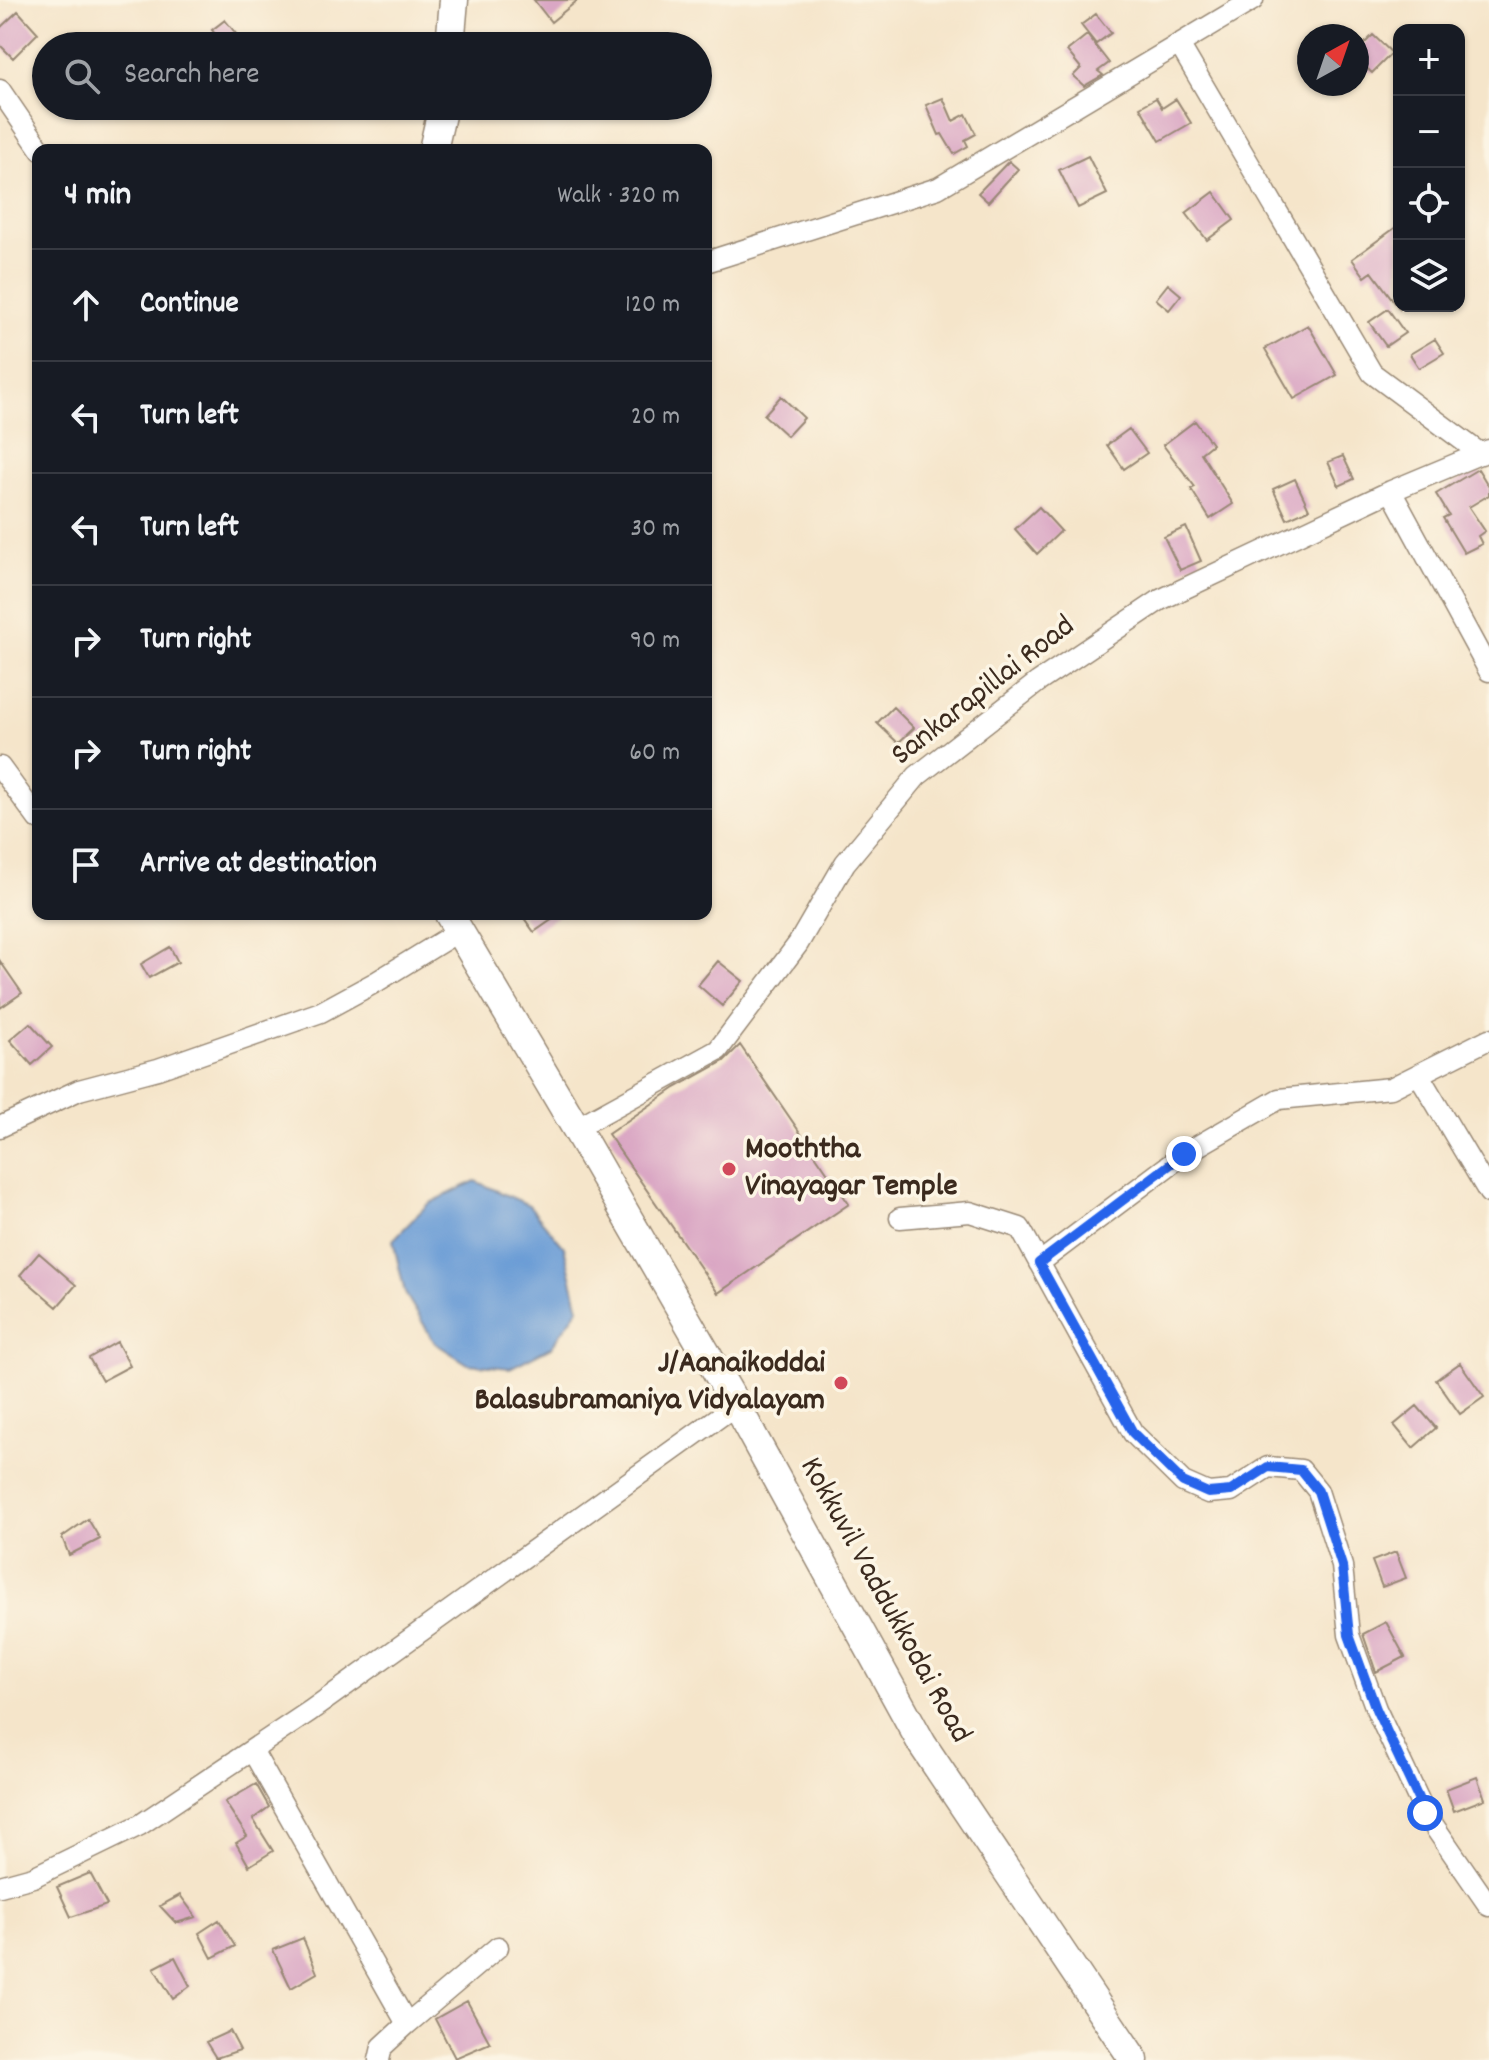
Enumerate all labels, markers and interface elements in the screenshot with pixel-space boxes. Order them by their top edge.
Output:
north arrow [1297,24,1369,96]
map controls [1393,24,1465,312]
button: + [1393,24,1465,96]
search box [32,32,712,120]
icon: search [60,54,104,98]
text: Search here [124,55,260,98]
button: − [1393,96,1465,168]
button: locate [1393,168,1465,240]
text: 4 min [64,172,131,221]
text: Walk · 320 m [557,178,680,215]
button: layers [1393,240,1465,312]
icon: ahead [64,283,108,327]
text: Continue [140,284,239,327]
text: 120 m [625,287,680,324]
icon: left [64,395,108,439]
text: Turn left [140,396,239,439]
text: 20 m [631,399,680,436]
icon: left [64,507,108,551]
text: Turn left [140,508,239,551]
text: 30 m [630,511,680,548]
street label: Sankarapillai Road [882,605,1086,779]
icon: right [64,619,108,663]
text: Turn right [140,620,251,663]
text: 90 m [630,623,680,660]
icon: right [64,731,108,775]
text: Turn right [140,732,251,775]
text: 60 m [629,735,680,772]
icon: arrive [64,843,108,887]
text: Arrive at destination [140,844,377,887]
place label: Mooththa Vinayagar Temple [745,1128,958,1211]
route end [1166,1136,1202,1172]
marker: Mooththa Vinayagar Temple [720,1160,738,1178]
place label: J/Aanaikoddai Balasubramaniya Vidyalayam [474,1342,825,1425]
marker: J/Aanaikoddai Balasubramaniya Vidyalayam [832,1374,850,1392]
street label: Kokkuvil Vaddukkodai Road [786,1450,982,1752]
route start [1407,1795,1443,1831]

